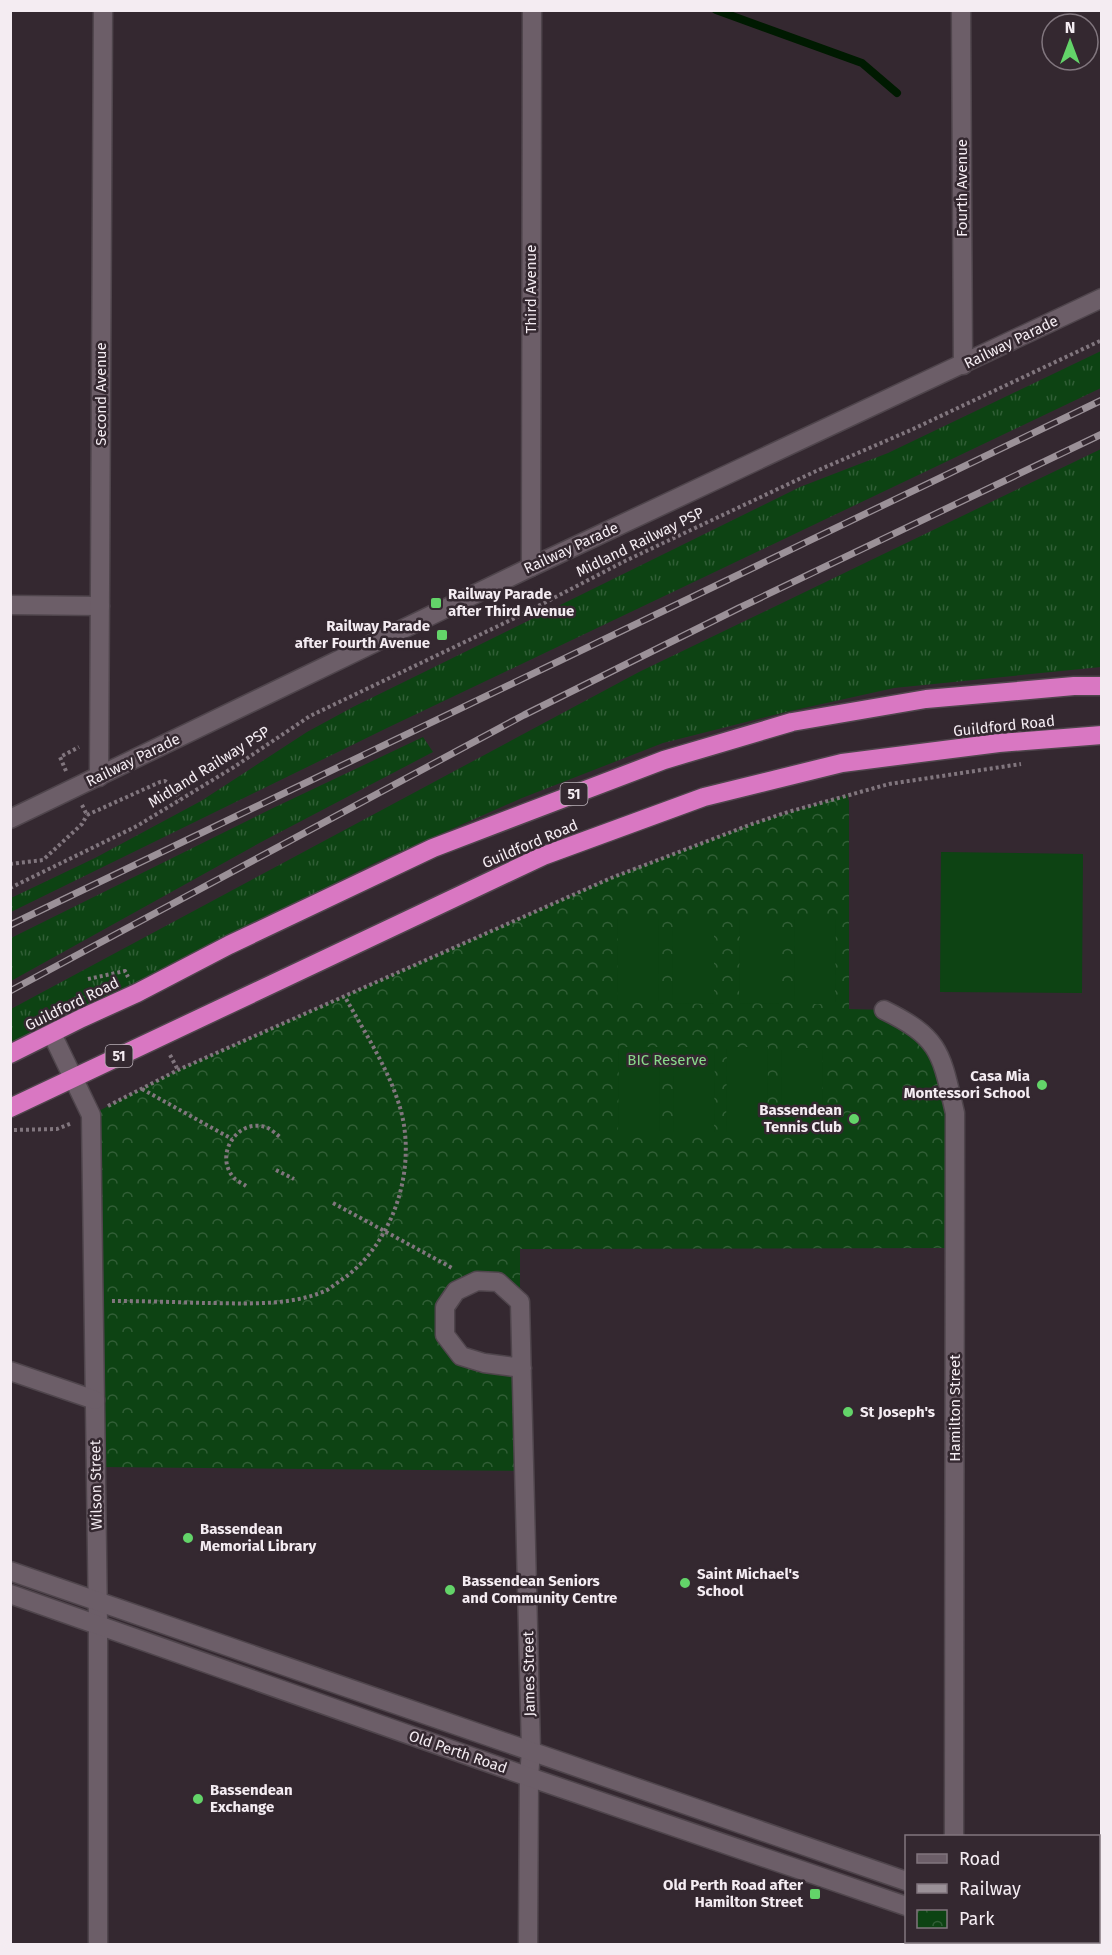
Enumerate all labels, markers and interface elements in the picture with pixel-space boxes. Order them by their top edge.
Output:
north arrow [1040,12,1100,72]
text: N [1065,18,1075,37]
street label: Fourth Avenue [953,139,971,237]
street label: Third Avenue [522,245,540,333]
street label: Railway Parade [961,312,1061,372]
street label: Second Avenue [92,342,110,446]
street label: Midland Railway PSP [573,503,707,581]
street label: Railway Parade [521,518,621,578]
place label: Railway Parade after Third Avenue [448,585,574,620]
marker: Railway Parade after Third Avenue [429,596,443,610]
place label: Railway Parade after Fourth Avenue [295,617,430,652]
marker: Railway Parade after Fourth Avenue [435,628,449,642]
street label: Guildford Road [952,712,1056,740]
street label: Midland Railway PSP [145,722,273,812]
street label: Railway Parade [83,730,183,790]
road number: 51 [560,783,588,805]
street label: Guildford Road [479,816,581,872]
street label: Guildford Road [22,974,122,1034]
road number: 51 [106,1045,132,1067]
park label: BIC Reserve [627,1051,707,1069]
place label: Casa Mia Montessori School [904,1067,1031,1102]
marker: Casa Mia Montessori School [1035,1078,1049,1092]
place label: Bassendean Tennis Club [759,1101,842,1136]
marker: Bassendean Tennis Club [847,1112,861,1126]
street label: Hamilton Street [946,1354,964,1462]
place label: St Joseph's [860,1403,935,1421]
marker: St Joseph's [841,1405,855,1419]
street label: Wilson Street [86,1439,106,1530]
place label: Bassendean Memorial Library [200,1520,316,1555]
marker: Bassendean Memorial Library [181,1531,195,1545]
place label: Saint Michael's School [697,1565,799,1600]
place label: Bassendean Seniors and Community Centre [462,1572,617,1607]
marker: Saint Michael's School [678,1576,692,1590]
marker: Bassendean Seniors and Community Centre [443,1583,457,1597]
street label: James Street [519,1631,539,1717]
street label: Old Perth Road [407,1727,509,1777]
place label: Bassendean Exchange [210,1781,293,1816]
marker: Bassendean Exchange [191,1792,205,1806]
legend [905,1835,1100,1943]
text: Road [959,1848,1001,1870]
place label: Old Perth Road after Hamilton Street [663,1876,804,1911]
text: Railway [959,1878,1021,1900]
marker: Old Perth Road after Hamilton Street [808,1887,822,1901]
text: Park [959,1908,995,1930]

